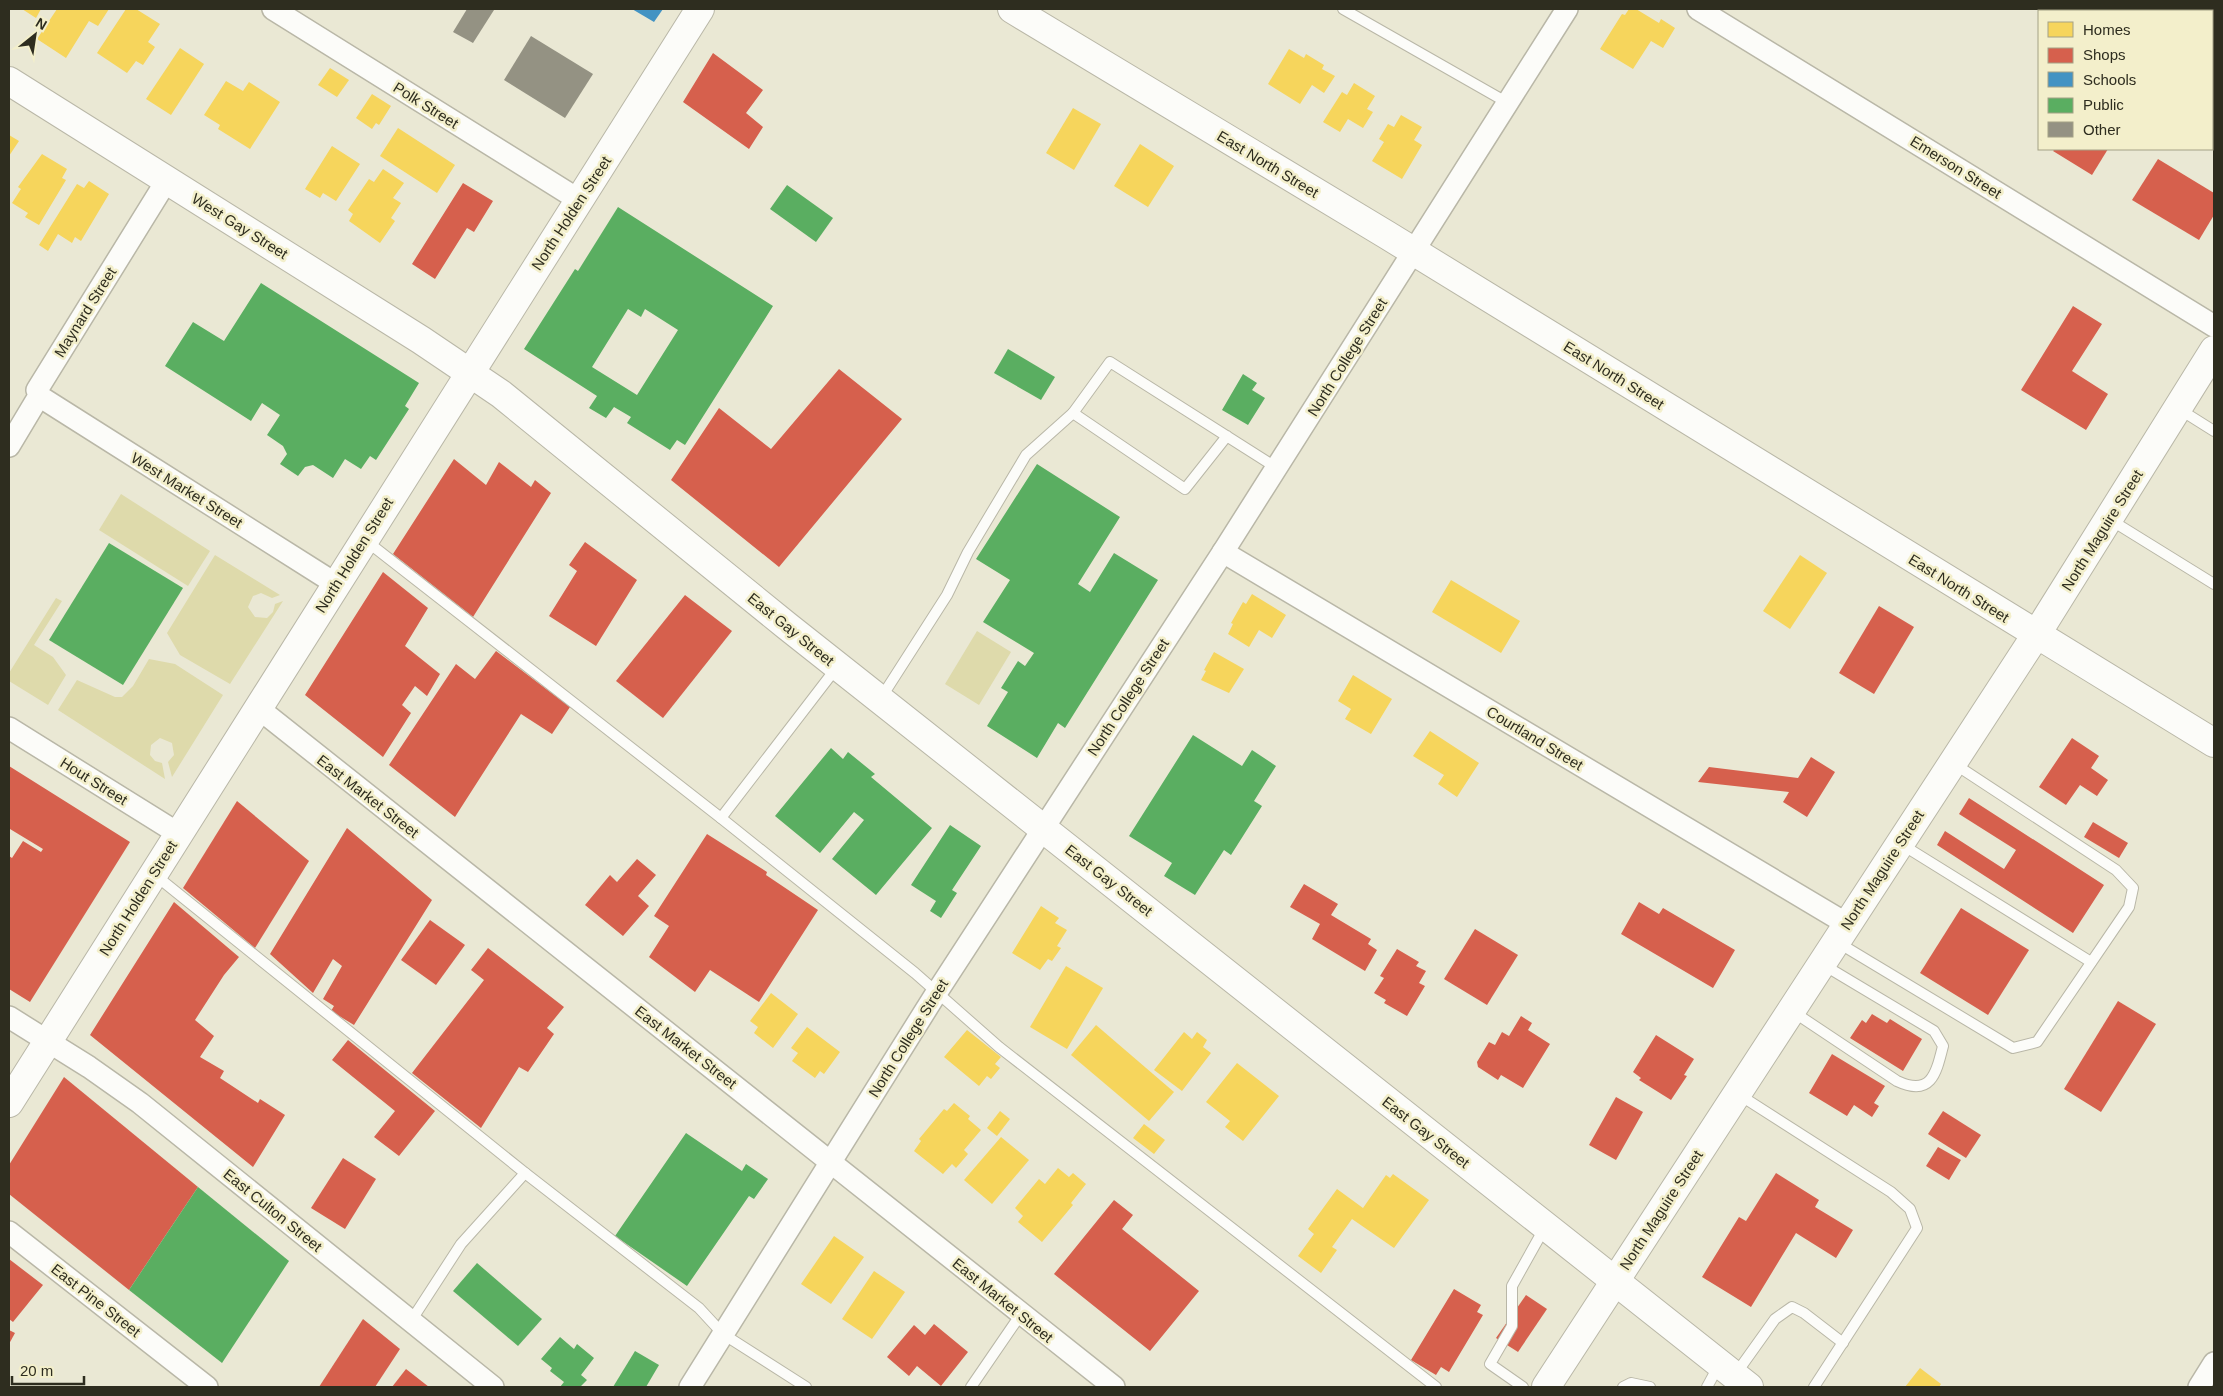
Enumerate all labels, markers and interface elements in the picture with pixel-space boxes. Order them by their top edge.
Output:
north arrow [10,10,60,60]
legend [2038,10,2213,150]
text: N [33,14,50,33]
text: Homes [2083,21,2131,38]
text: Shops [2083,46,2126,63]
text: Schools [2083,71,2136,88]
street label: Polk Street [390,78,462,132]
text: Public [2083,96,2124,113]
text: Other [2083,121,2121,138]
street label: East North Street [1214,127,1322,201]
street label: Emerson Street [1907,132,2005,202]
street label: North Holden Street [528,152,615,273]
street label: West Gay Street [189,190,292,263]
street label: Maynard Street [51,263,120,360]
street label: North College Street [1304,294,1391,419]
street label: East North Street [1561,337,1668,413]
street label: West Market Street [128,449,247,532]
street label: North Maguire Street [2058,466,2147,594]
street label: North Holden Street [312,494,397,616]
street label: East North Street [1906,550,2013,626]
street label: East Gay Street [745,589,838,669]
street label: North College Street [1084,635,1173,759]
street label: Courtland Street [1484,703,1587,774]
street label: East Market Street [314,751,423,841]
street label: Hout Street [57,754,131,809]
street label: North Maguire Street [1837,806,1927,933]
street label: North Holden Street [96,837,181,959]
street label: East Gay Street [1062,841,1157,920]
street label: North College Street [865,975,952,1100]
street label: East Market Street [632,1002,741,1092]
street label: East Gay Street [1379,1093,1474,1172]
street label: North Maguire Street [1616,1146,1706,1273]
street label: East Culton Street [220,1165,326,1255]
street label: East Market Street [949,1254,1057,1346]
street label: East Pine Street [48,1260,145,1341]
scale bar [12,1354,85,1386]
text: 20 m [20,1362,53,1379]

